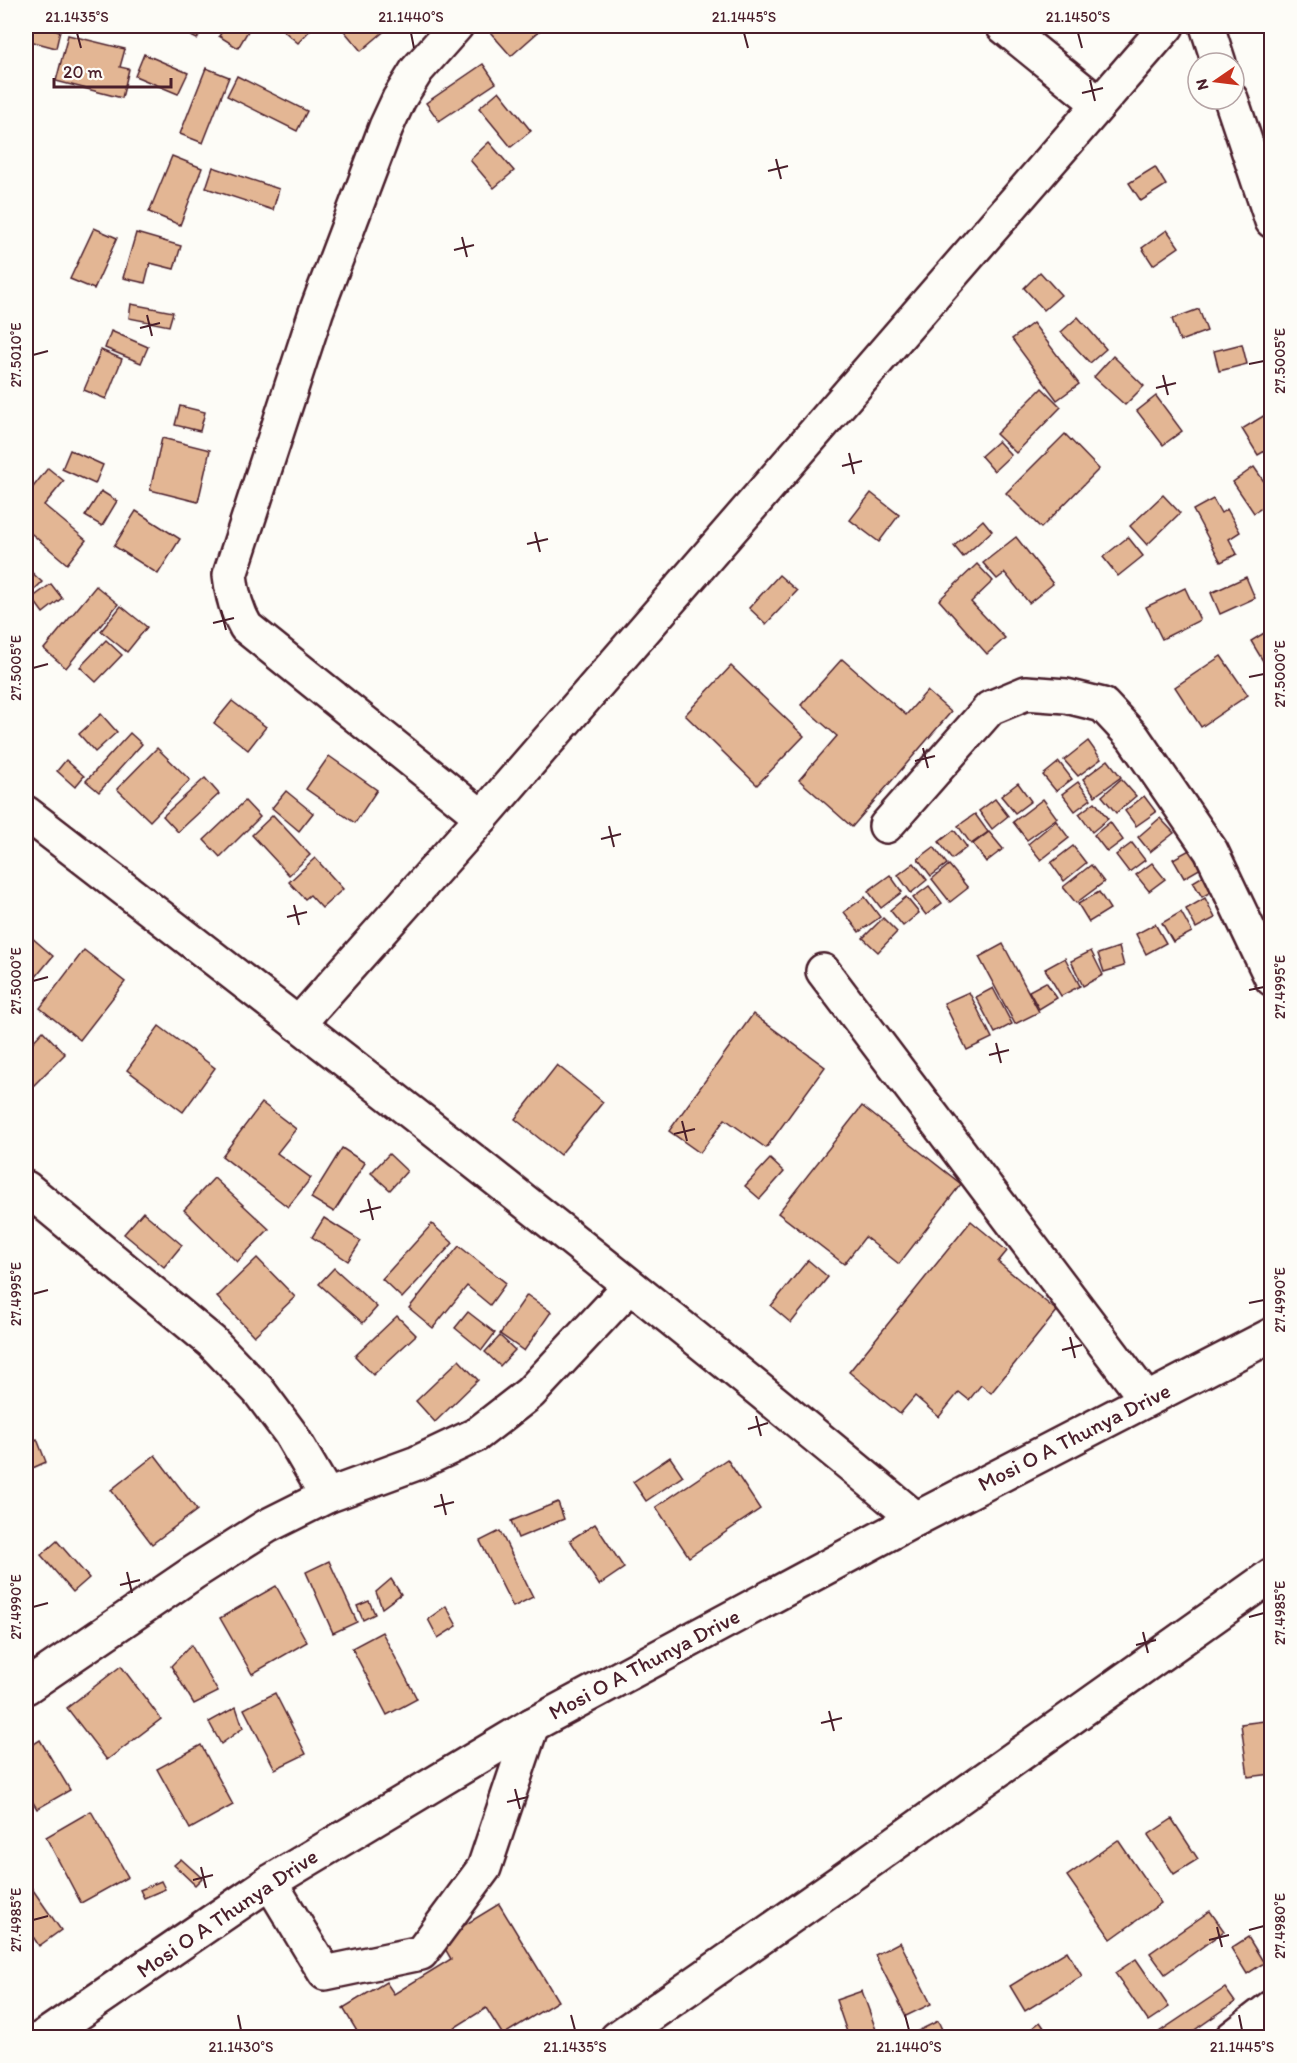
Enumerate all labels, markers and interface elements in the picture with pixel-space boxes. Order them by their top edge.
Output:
text: 21.1435°S [45,8,109,26]
text: 21.1440°S [378,8,444,26]
text: 21.1445°S [712,8,776,26]
text: 21.1450°S [1046,8,1110,26]
scale bar [54,51,171,89]
north arrow [1186,51,1246,111]
text: 20 m [63,61,103,83]
text: N [1191,77,1212,92]
text: 27.5010°E [7,322,25,388]
text: 27.5005°E [1271,328,1289,394]
text: 27.5005°E [7,635,25,701]
text: 27.5000°E [1271,640,1289,708]
text: 27.5000°E [7,947,25,1015]
text: 27.4995°E [1271,955,1289,1019]
text: 27.4995°E [7,1262,25,1326]
text: 27.4990°E [1271,1267,1289,1333]
street label: Mosi O A Thunya Drive [973,1377,1175,1497]
text: 27.4990°E [7,1574,25,1640]
text: 27.4985°E [1271,1581,1289,1645]
street label: Mosi O A Thunya Drive [544,1602,744,1726]
street label: Mosi O A Thunya Drive [131,1842,323,1984]
text: 27.4985°E [7,1888,25,1952]
text: 27.4980°E [1271,1893,1289,1959]
text: 21.1430°S [209,2038,273,2056]
text: 21.1435°S [543,2038,607,2056]
text: 21.1440°S [876,2038,942,2056]
text: 21.1445°S [1210,2038,1274,2056]

